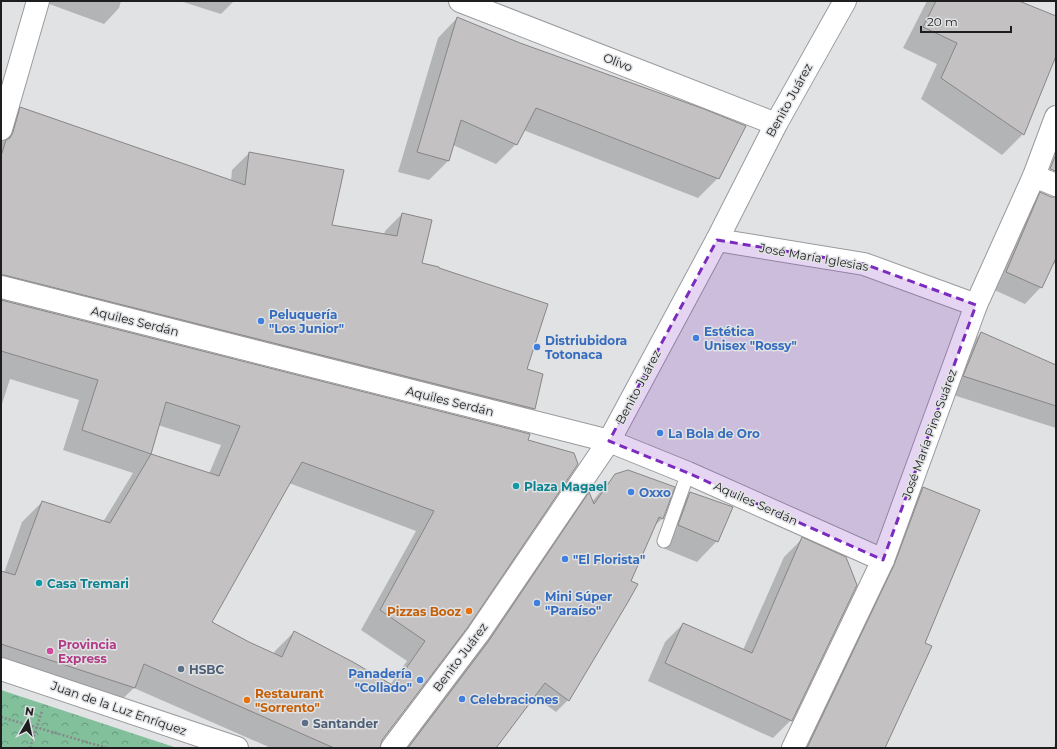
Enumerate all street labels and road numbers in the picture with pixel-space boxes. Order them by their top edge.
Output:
street label: Olivo [601,50,635,74]
street label: Benito Juárez [763,61,815,139]
street label: José María Iglesias [757,240,870,274]
street label: Aquiles Serdán [89,303,181,339]
street label: Benito Juárez [612,347,664,427]
street label: José María Pino Suárez [898,367,960,502]
street label: Aquiles Serdán [404,383,496,419]
street label: Aquiles Serdán [712,478,800,528]
street label: Benito Juárez [429,620,491,694]
street label: Juan de la Luz Enríquez [48,677,189,738]

